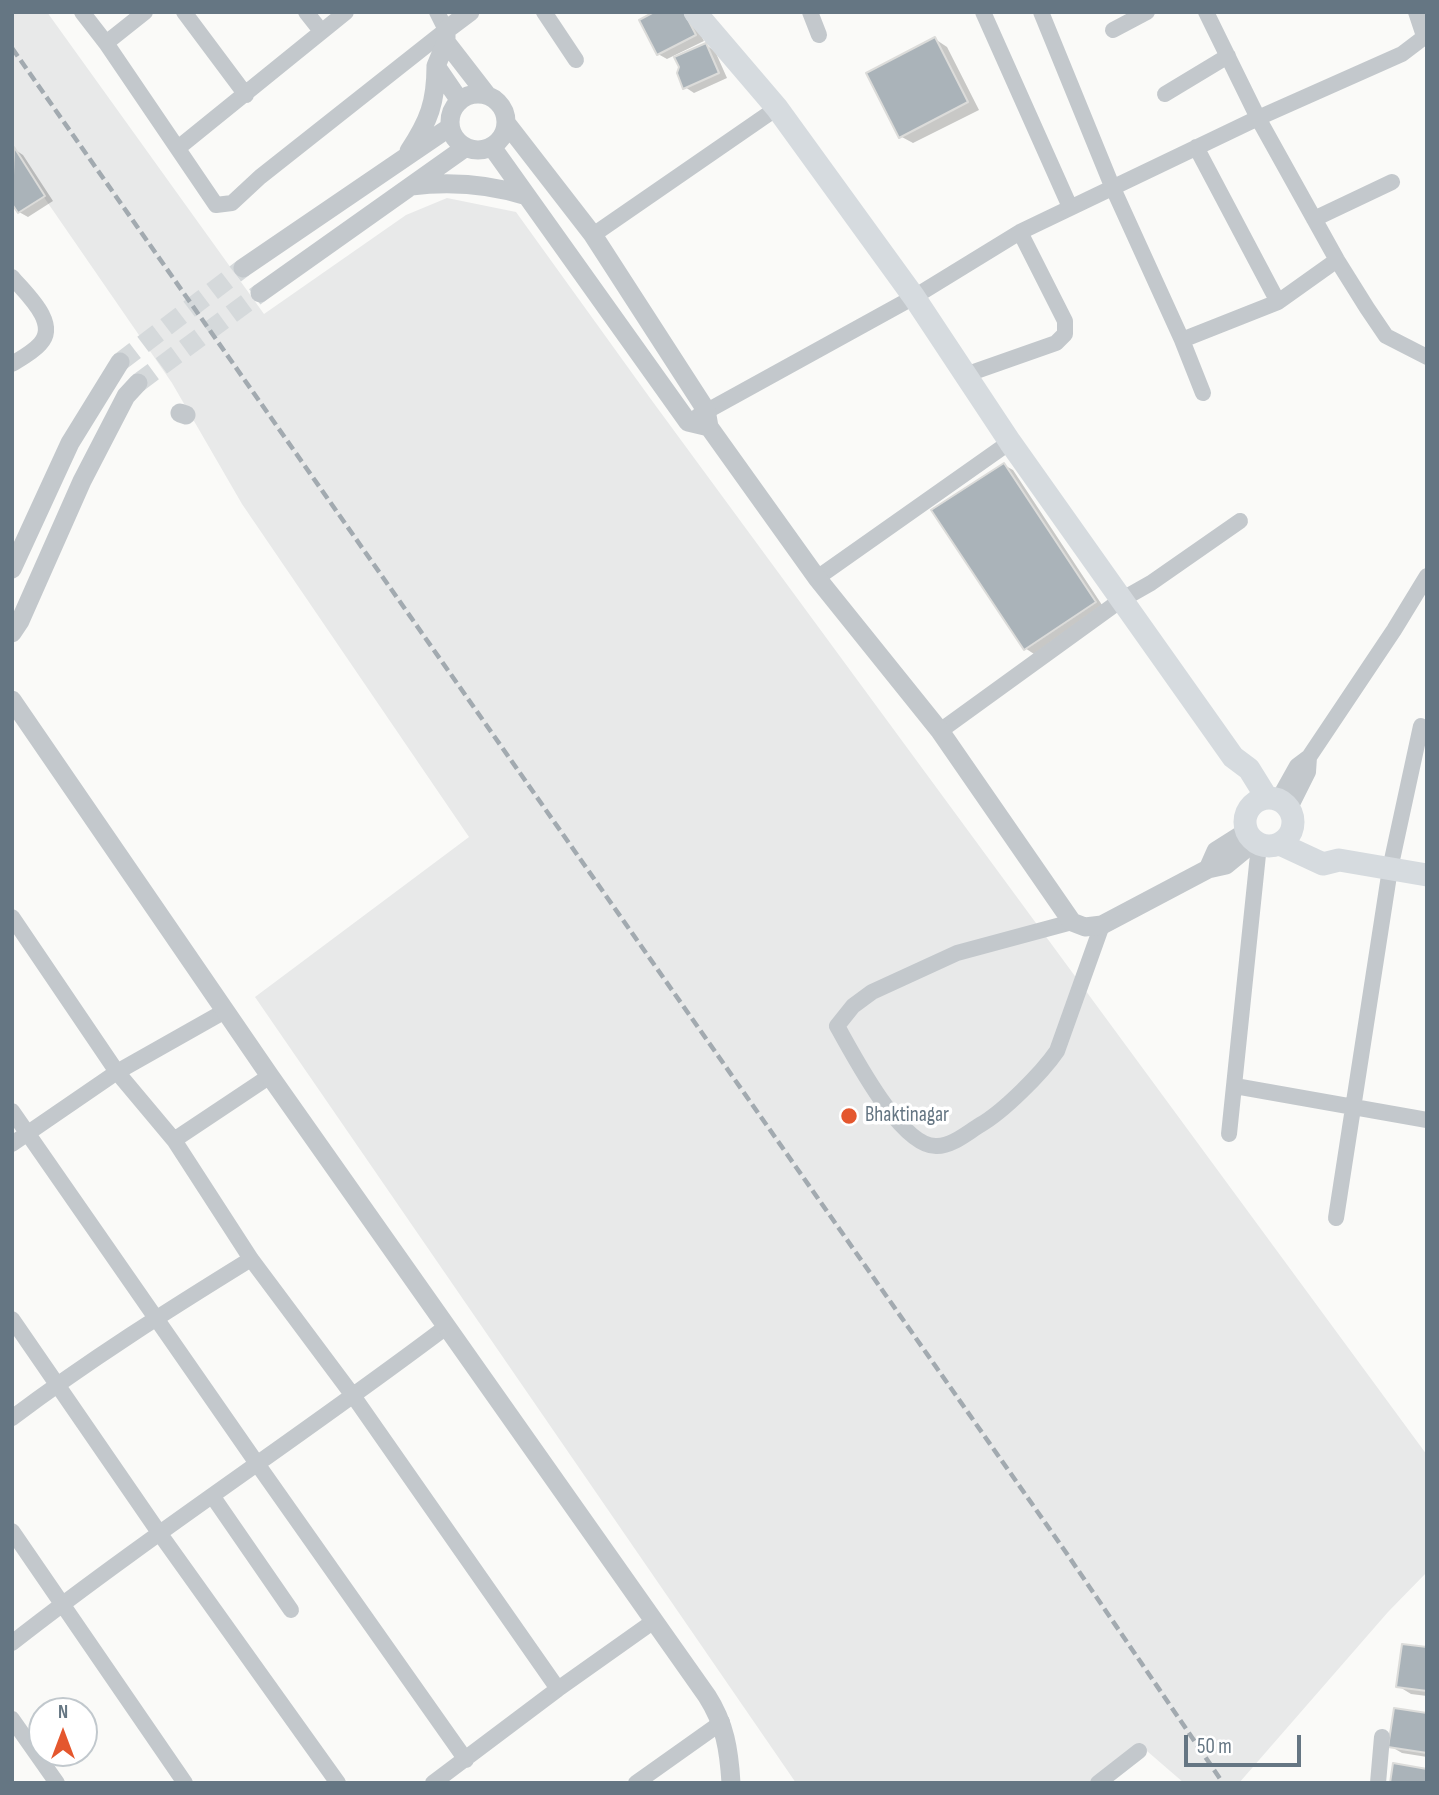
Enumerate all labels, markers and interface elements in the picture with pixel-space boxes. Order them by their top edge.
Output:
place label: Bhaktinagar [865,1103,949,1129]
marker: Bhaktinagar [839,1106,859,1126]
north arrow [28,1697,98,1767]
text: N [58,1701,68,1724]
scale bar [1187,1722,1304,1766]
text: 50 m [1197,1734,1232,1759]

